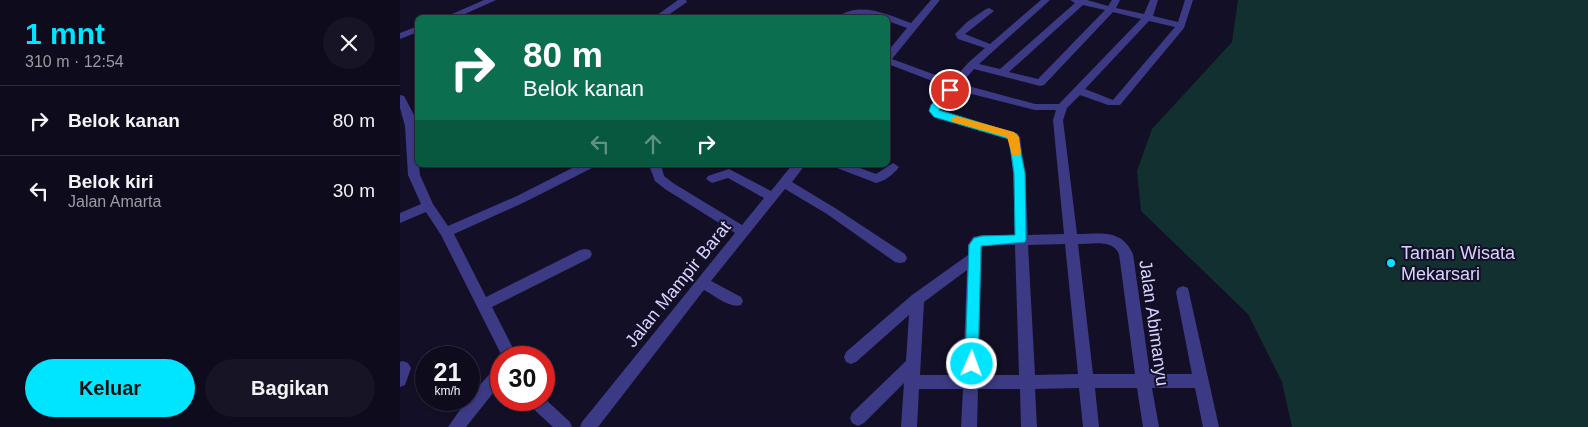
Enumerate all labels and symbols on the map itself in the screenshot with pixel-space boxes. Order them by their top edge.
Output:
pin [929,69,971,111]
street label: Jalan Mampir Barat [621,217,735,351]
place label: Taman Wisata Mekarsari [1401,243,1516,284]
marker: Taman Wisata Mekarsari [1385,257,1397,269]
street label: Jalan Abimanyu [1135,259,1173,387]
position arrow [945,337,997,389]
speed limit sign: 30 [490,346,555,411]

